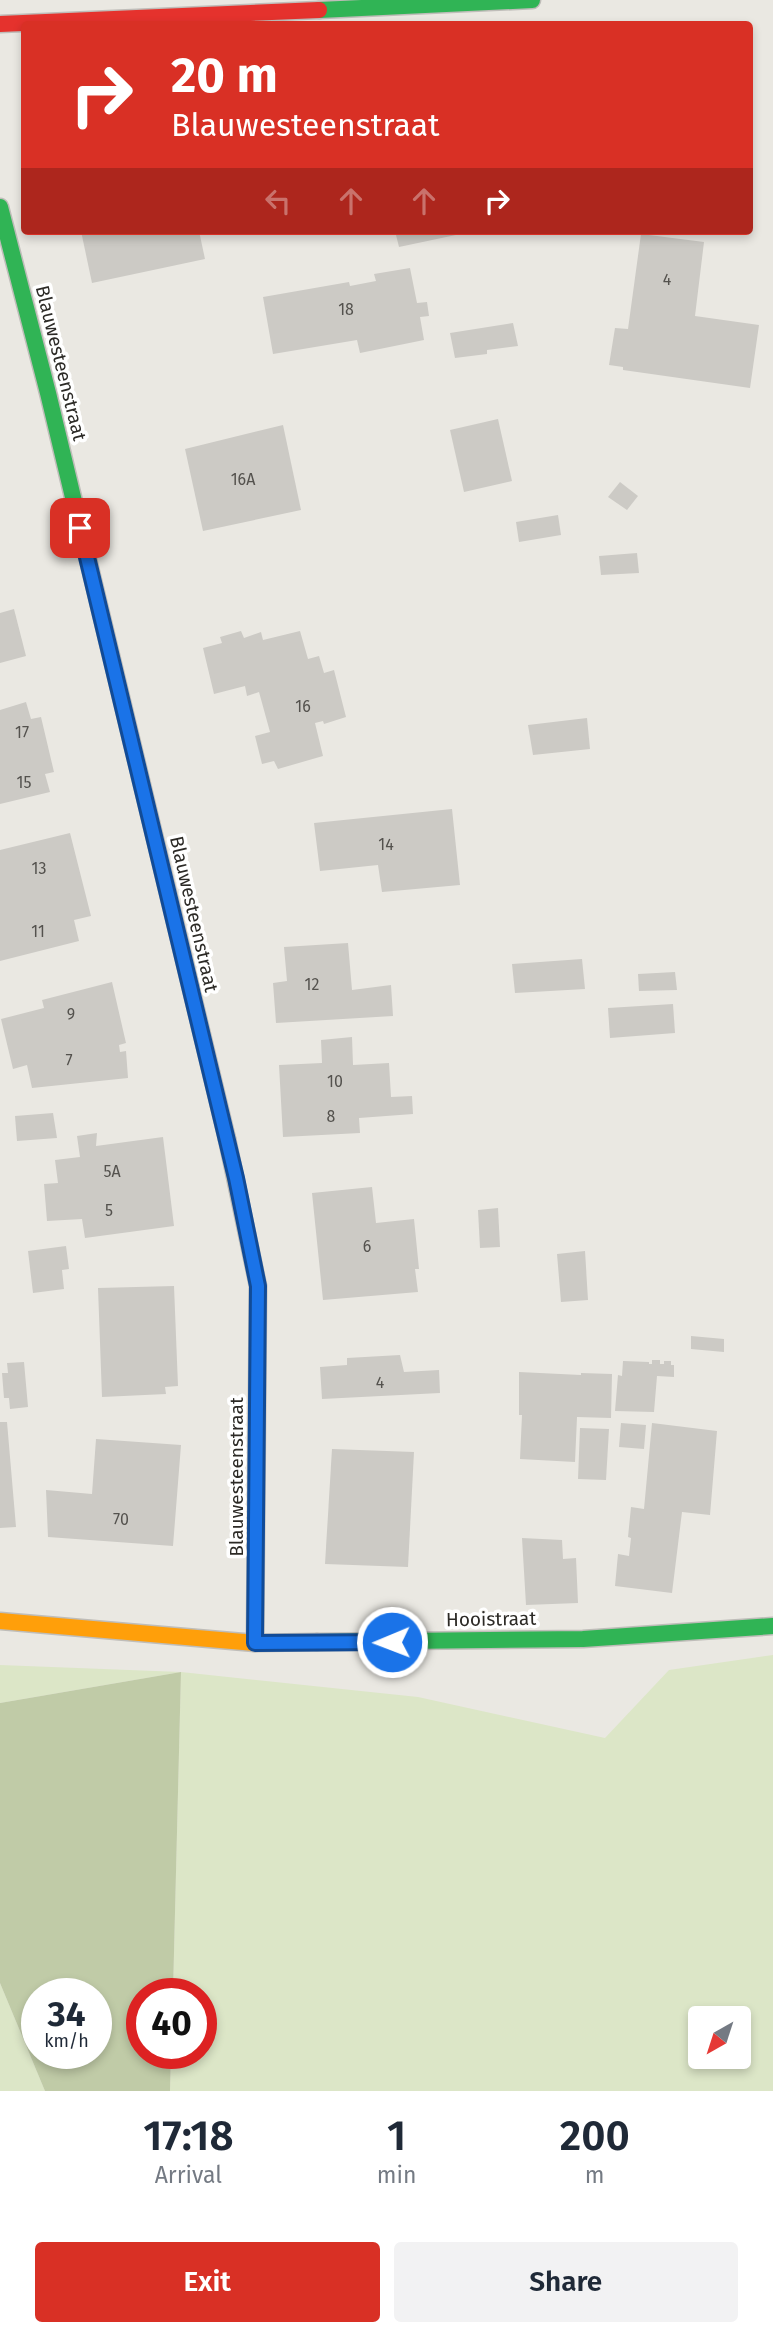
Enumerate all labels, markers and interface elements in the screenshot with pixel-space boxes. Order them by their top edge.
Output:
text: 20 m [171,46,278,105]
icon: right [56,49,147,140]
text: Blauwesteenstraat [171,106,440,144]
icon: left [259,182,297,220]
icon: ahead [332,182,370,220]
icon: ahead [405,182,443,220]
icon: right [478,182,516,220]
house number: 4 [663,270,672,289]
street label: Blauwesteenstraat [31,283,91,443]
house number: 18 [338,300,354,319]
house number: 16A [231,470,256,489]
pin [50,498,110,558]
icon: arrive [61,509,99,547]
house number: 16 [295,697,311,716]
house number: 17 [15,723,29,742]
house number: 15 [17,773,31,792]
street label: Blauwesteenstraat [165,834,223,994]
house number: 14 [378,835,394,854]
house number: 13 [32,859,46,878]
house number: 11 [31,922,45,941]
house number: 12 [305,975,319,994]
house number: 9 [67,1005,75,1024]
house number: 7 [65,1051,73,1070]
house number: 10 [327,1072,343,1091]
house number: 8 [327,1107,336,1126]
house number: 5A [103,1162,121,1181]
house number: 5 [105,1201,113,1220]
house number: 6 [363,1237,371,1256]
house number: 4 [376,1373,385,1392]
street label: Blauwesteenstraat [225,1397,248,1557]
house number: 70 [113,1510,129,1529]
position arrow [355,1605,429,1679]
street label: Hooistraat [446,1607,536,1631]
speed limit sign: 40 [126,1978,217,2069]
text: 34 [48,1993,85,2035]
north arrow [688,2006,751,2068]
map controls [688,2006,751,2069]
text: km/h [44,2030,89,2052]
text: 17:18 [143,2111,234,2161]
text: 1 [387,2111,406,2161]
text: 200 [560,2111,630,2161]
text: Arrival [155,2161,222,2189]
text: min [377,2161,416,2189]
text: m [585,2161,605,2189]
button: Exit [35,2242,380,2322]
button: Share [394,2242,738,2322]

